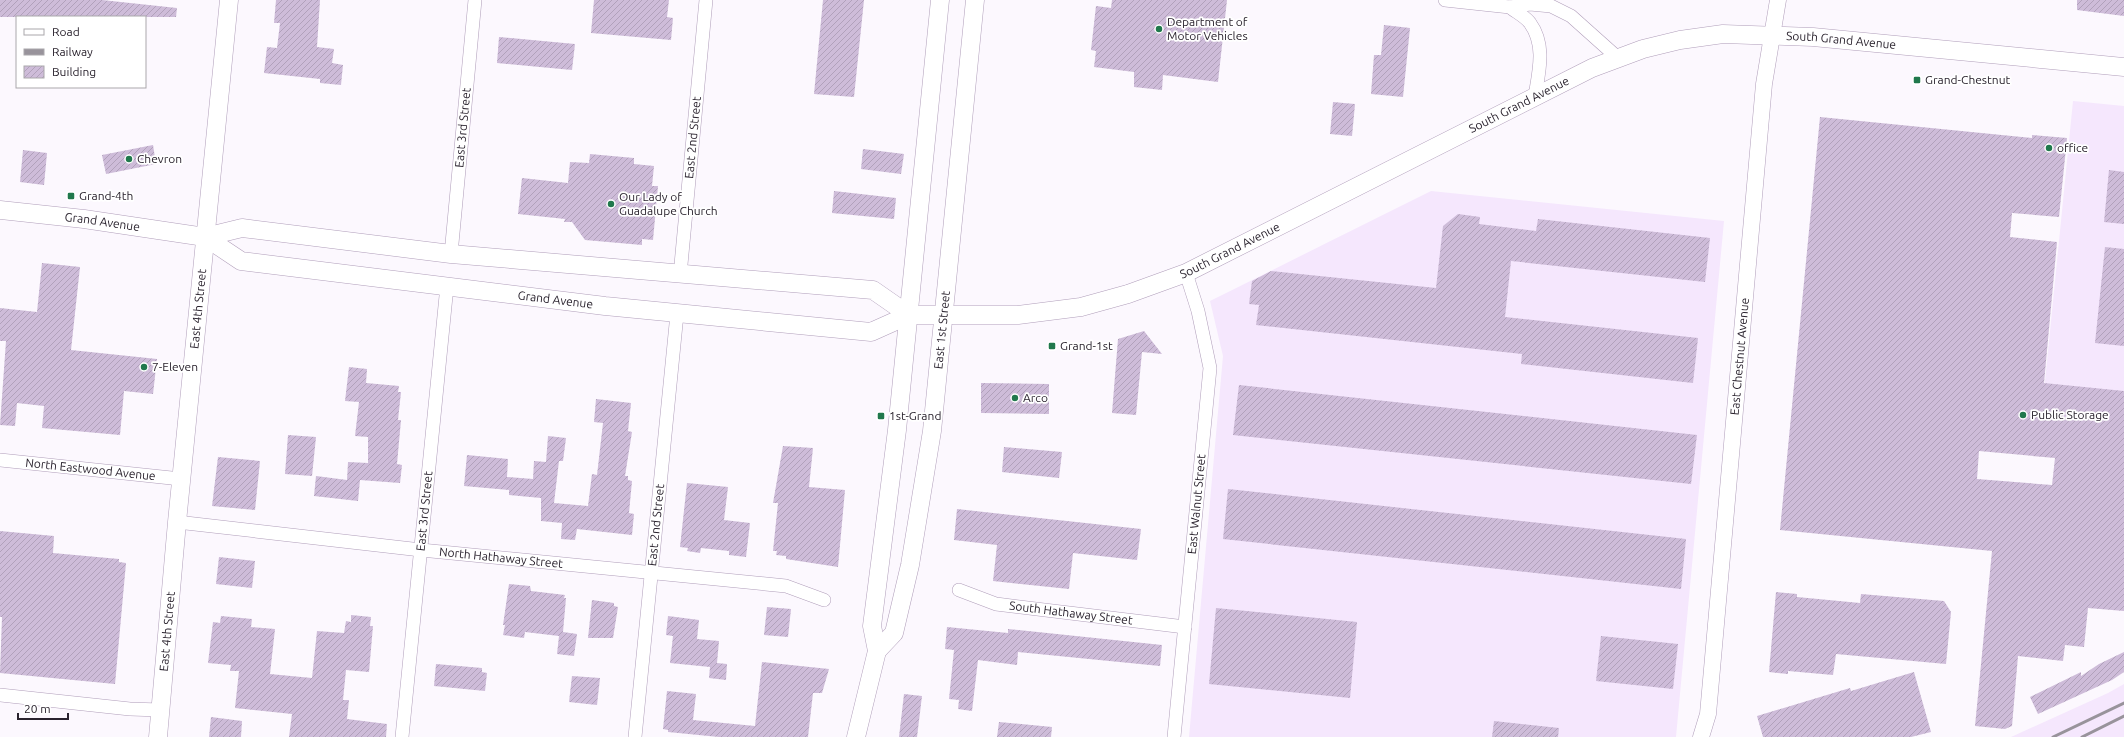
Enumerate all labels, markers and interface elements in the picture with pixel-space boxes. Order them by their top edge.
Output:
place label: Department of Motor Vehicles [1167,15,1248,42]
legend [16,16,146,88]
marker: Department of Motor Vehicles [1154,24,1164,34]
text: Road [52,25,80,38]
street label: South Grand Avenue [1786,29,1897,51]
text: Railway [52,45,93,58]
text: Building [52,65,96,78]
place label: Grand-Chestnut [1925,73,2010,86]
street label: South Grand Avenue [1467,74,1571,135]
marker: Grand-Chestnut [1912,75,1922,85]
street label: East 3rd Street [452,87,473,168]
street label: East 2nd Street [682,96,703,179]
place label: office [2057,141,2088,154]
marker: office [2044,143,2054,153]
place label: Chevron [137,152,182,165]
marker: Chevron [124,154,134,164]
place label: Grand-4th [79,189,133,202]
place label: Our Lady of Guadalupe Church [619,190,718,217]
marker: Grand-4th [66,191,76,201]
marker: Our Lady of Guadalupe Church [606,199,616,209]
street label: Grand Avenue [64,210,141,233]
street label: South Grand Avenue [1178,220,1282,281]
street label: East 4th Street [187,268,208,349]
street label: Grand Avenue [517,288,594,310]
street label: East 1st Street [931,290,952,370]
street label: East Chestnut Avenue [1728,297,1751,416]
place label: Grand-1st [1060,339,1113,352]
marker: Grand-1st [1047,341,1057,351]
place label: 7-Eleven [152,360,198,373]
marker: 7-Eleven [139,362,149,372]
place label: Arco [1023,391,1048,404]
marker: Arco [1010,393,1020,403]
place label: Public Storage [2031,408,2109,421]
place label: 1st-Grand [889,409,941,422]
marker: Public Storage [2018,410,2028,420]
marker: 1st-Grand [876,411,886,421]
street label: East Walnut Street [1185,453,1208,555]
street label: North Eastwood Avenue [25,456,156,482]
street label: East 3rd Street [414,470,435,552]
street label: East 2nd Street [645,483,666,567]
street label: North Hathaway Street [439,545,564,570]
street label: East 4th Street [157,591,177,672]
street label: South Hathaway Street [1008,599,1134,627]
scale bar [18,695,68,721]
text: 20 m [24,702,51,715]

